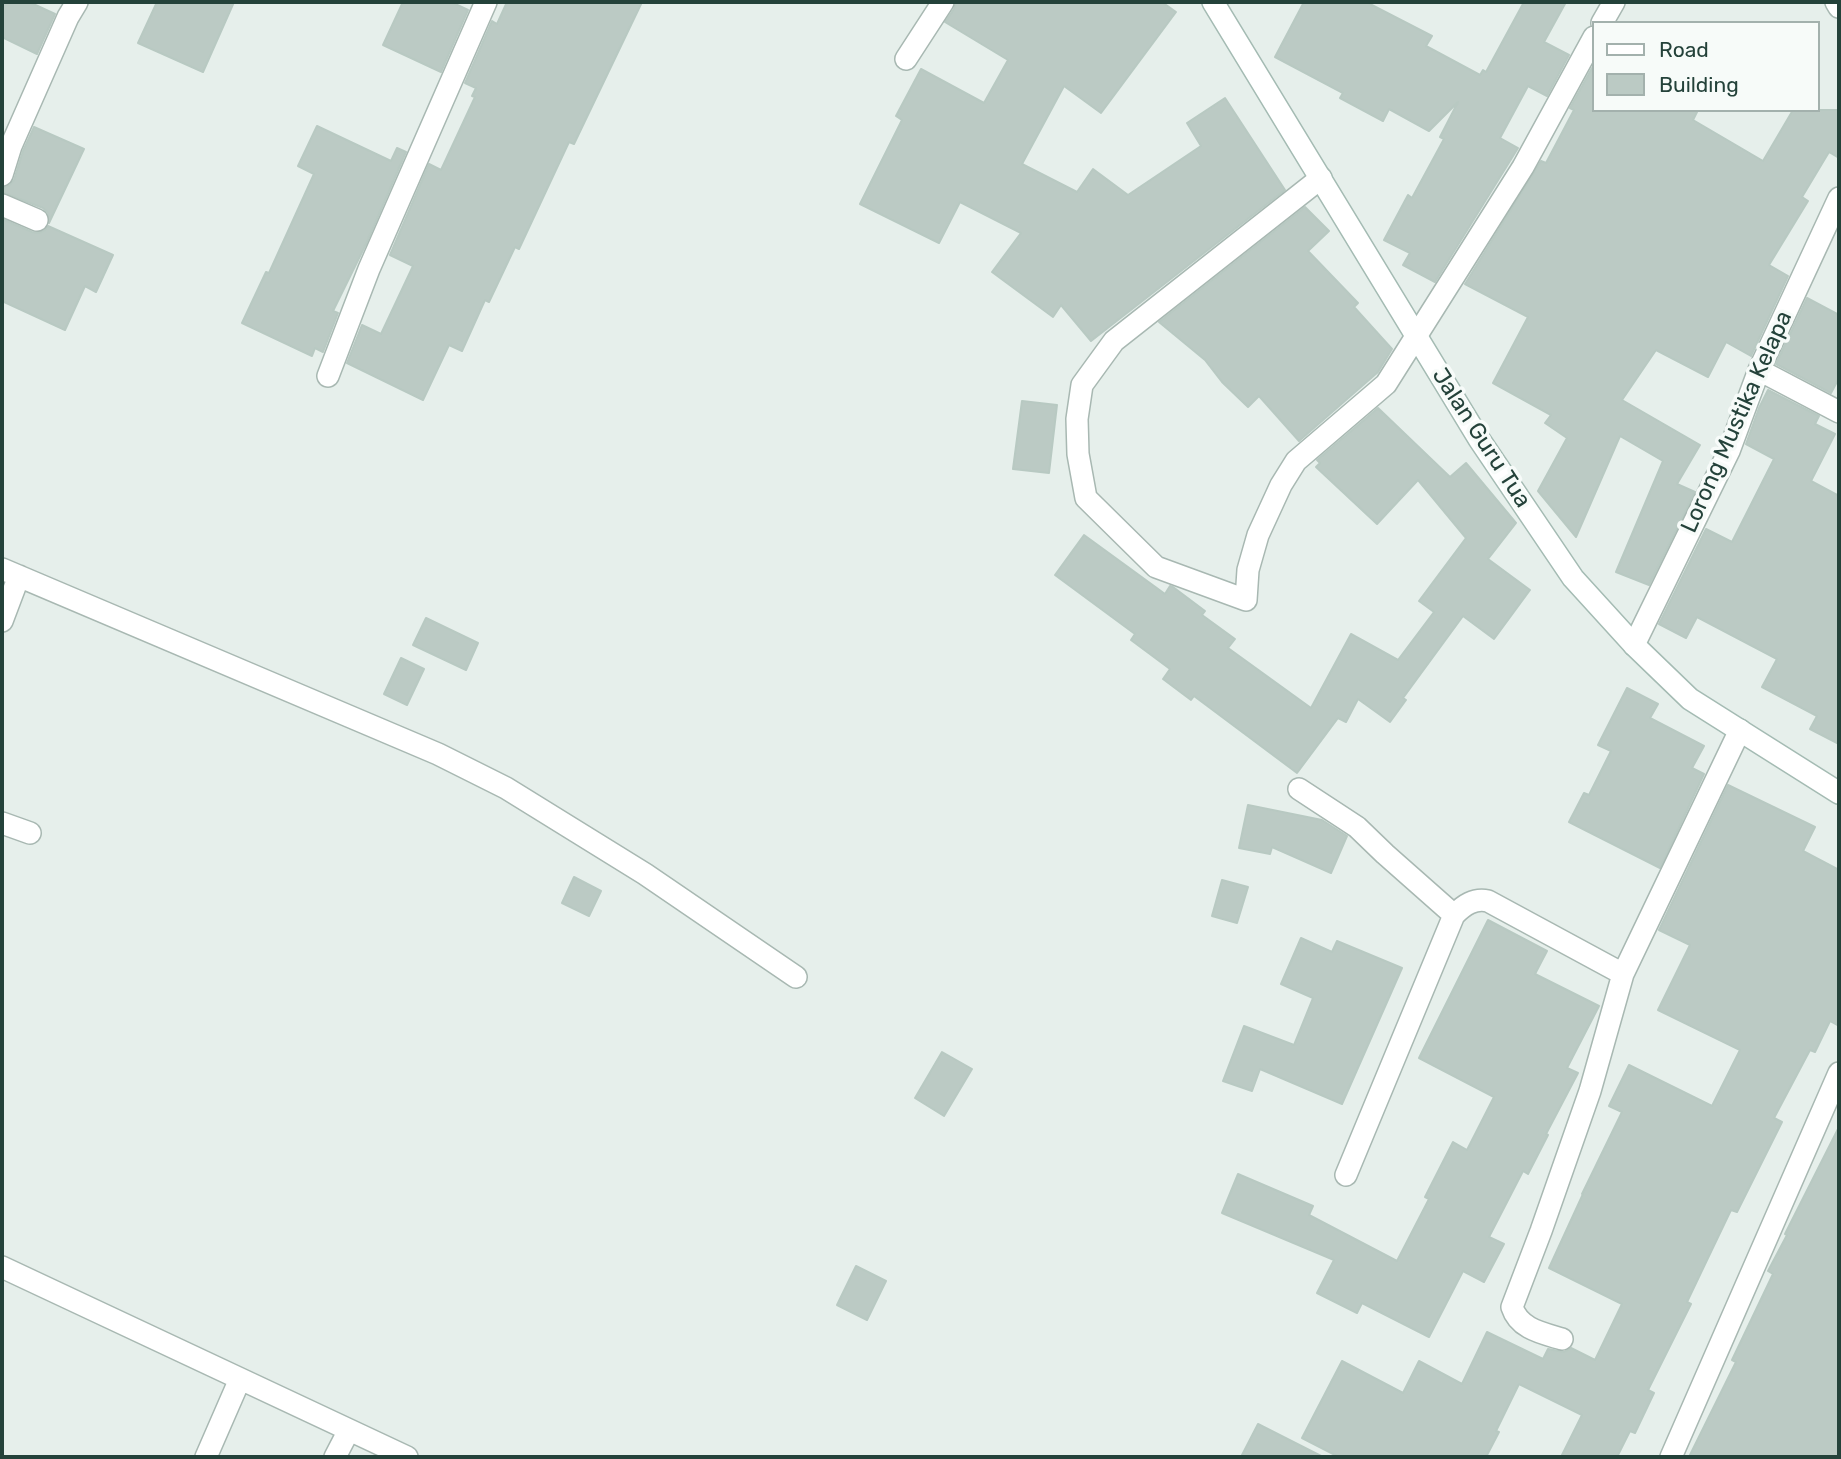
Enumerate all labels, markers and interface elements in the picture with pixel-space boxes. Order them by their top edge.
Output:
legend [1592,21,1820,112]
text: Road [1659,37,1709,62]
text: Building [1659,72,1739,97]
street label: Lorong Mustika Kelapa [1676,307,1798,537]
street label: Jalan Guru Tua [1426,363,1536,513]

